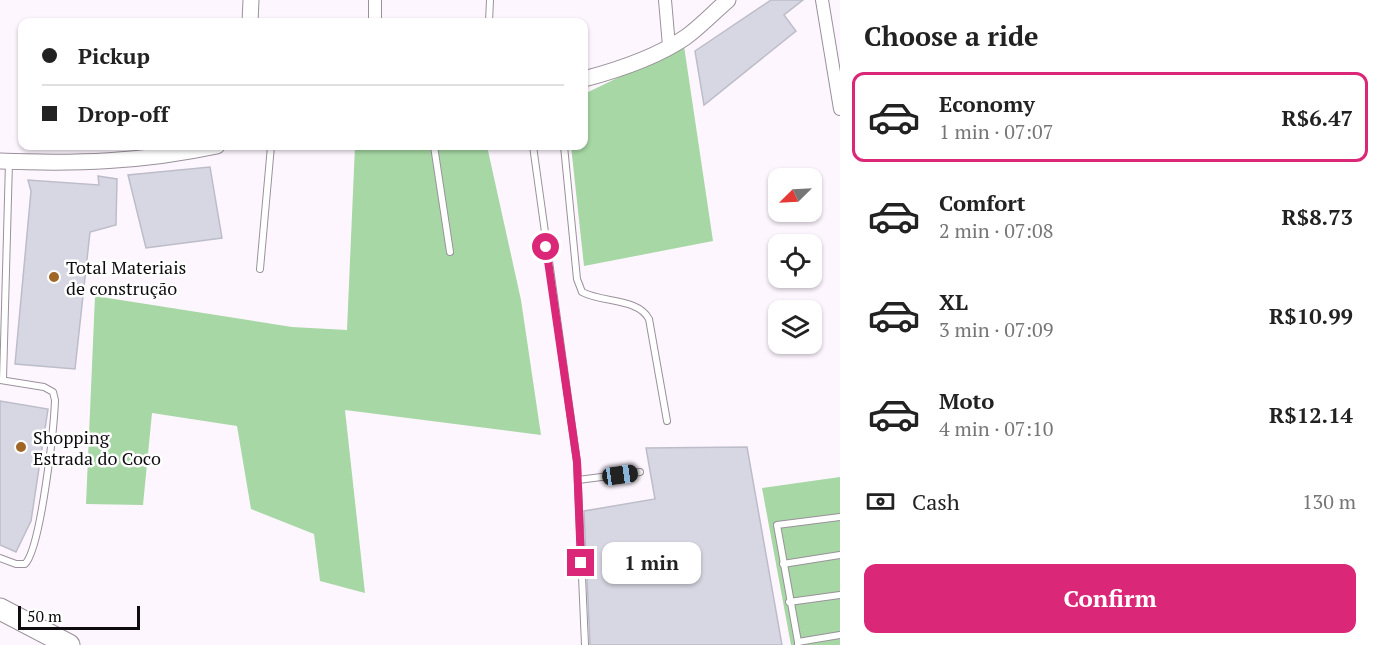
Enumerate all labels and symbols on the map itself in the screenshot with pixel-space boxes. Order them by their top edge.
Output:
north arrow [768,168,822,222]
route start [532,233,559,260]
place label: Total Materiais de construção [66,255,186,300]
marker: Total Materiais de construção [47,270,61,284]
place label: Shopping Estrada do Coco [33,425,161,470]
marker: Shopping Estrada do Coco [14,440,28,454]
car [601,464,639,486]
callout: 1 min [602,542,701,584]
route end [567,549,594,576]
scale bar [18,603,140,630]

